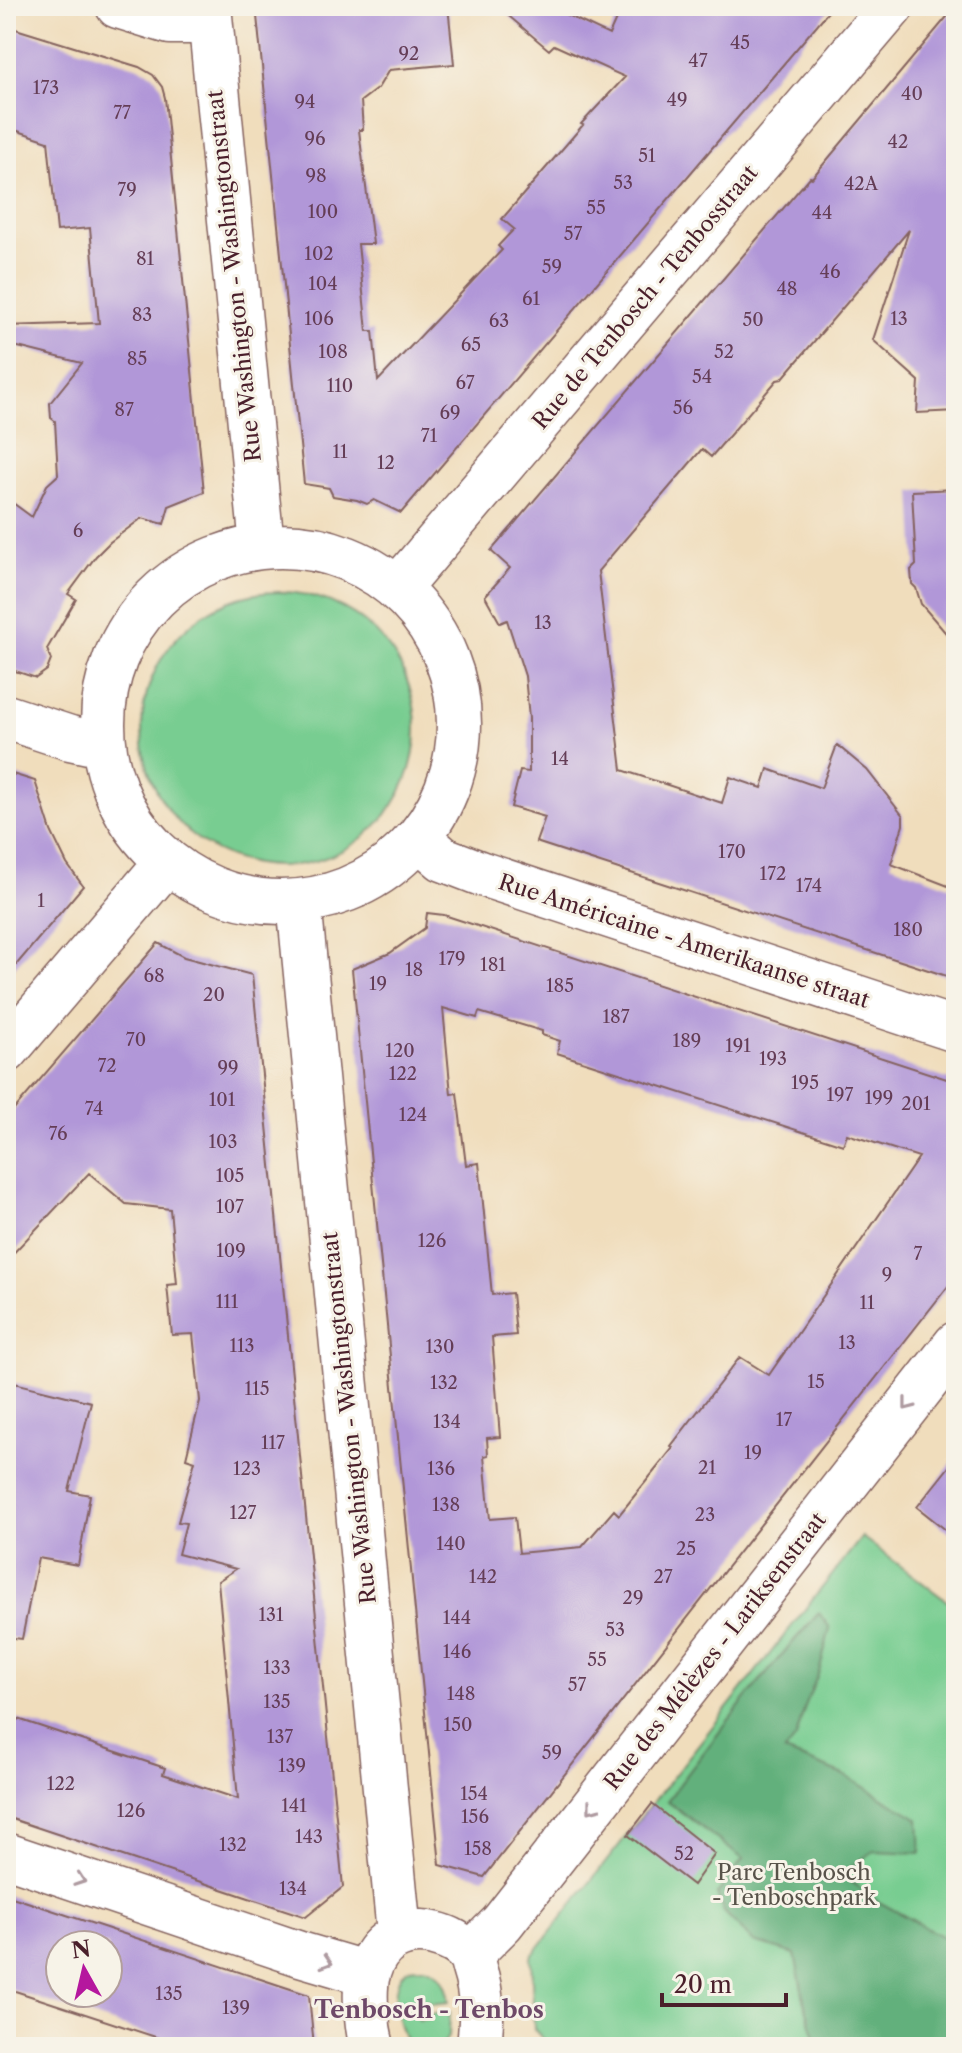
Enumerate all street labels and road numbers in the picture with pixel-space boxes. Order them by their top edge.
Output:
street label: Rue Washington - Washingtonstraat [201,89,267,463]
street label: Rue de Tenbosch - Tenbosstraat [527,159,764,435]
street label: Rue Américaine - Amerikaanse straat [495,868,873,1014]
street label: Rue Washington - Washingtonstraat [316,1231,382,1605]
street label: Rue des Mélèzes - Lariksenstraat [598,1507,832,1795]

